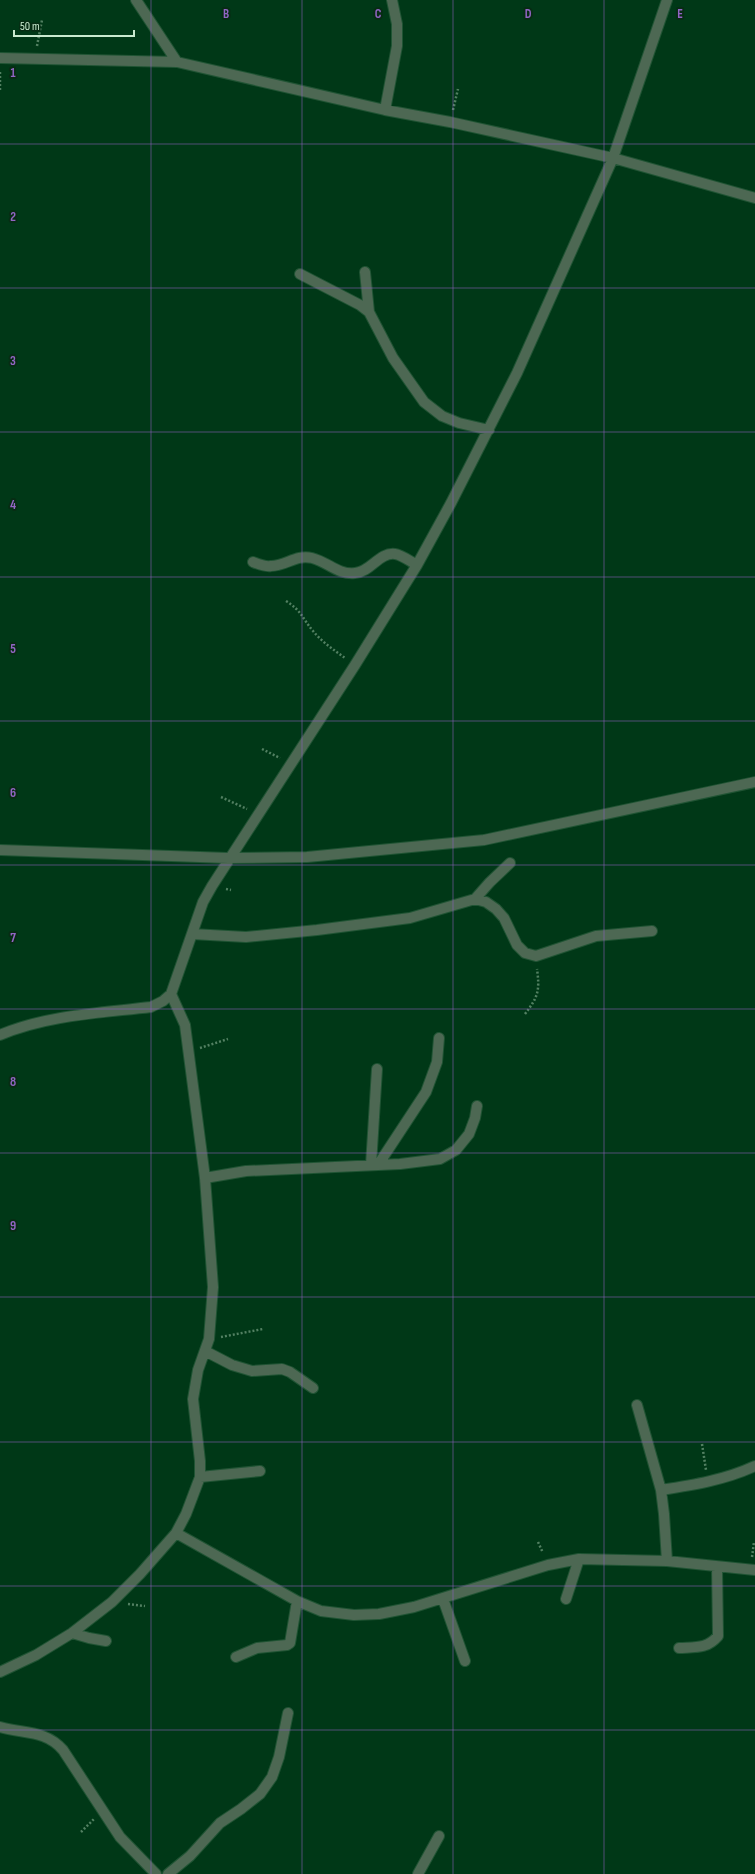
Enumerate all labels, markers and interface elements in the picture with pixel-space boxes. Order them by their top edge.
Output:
text: B [223,6,229,22]
text: C [375,6,382,22]
text: D [525,6,532,22]
text: E [677,6,683,22]
scale bar [14,12,134,38]
text: 50 m [20,19,40,34]
text: 1 [10,65,16,81]
text: 2 [10,209,16,225]
text: 3 [10,353,16,369]
text: 4 [10,497,16,513]
text: 5 [10,641,16,657]
text: 6 [10,785,16,801]
text: 7 [10,930,16,946]
text: 8 [10,1074,16,1090]
text: 9 [10,1218,16,1234]

